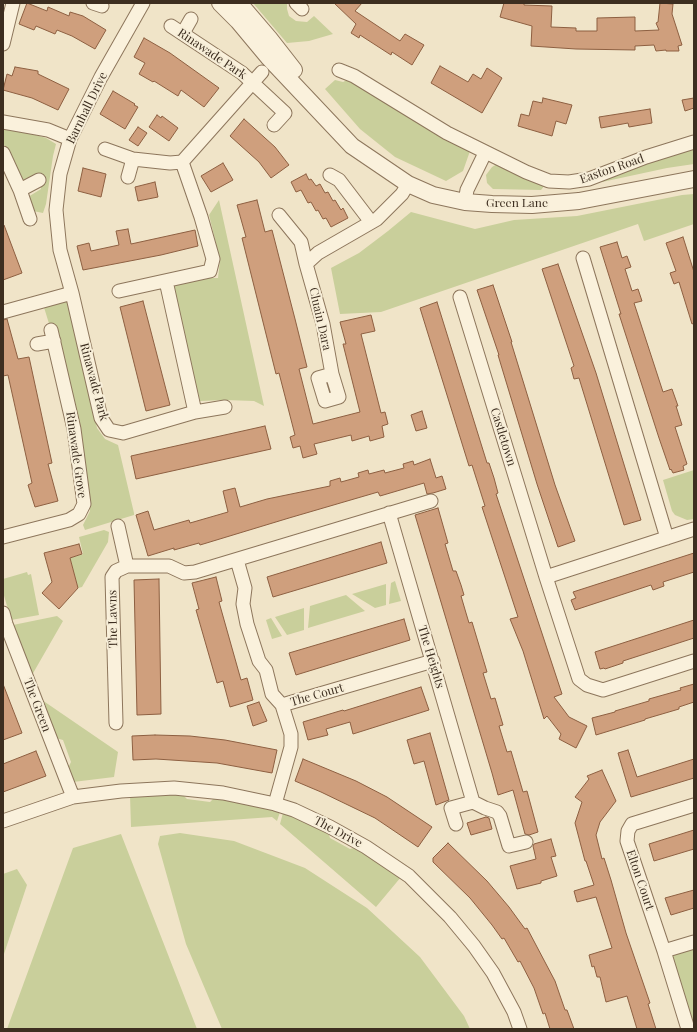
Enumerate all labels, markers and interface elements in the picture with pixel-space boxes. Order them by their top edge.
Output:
street label: Rinawade Park [175,26,249,82]
street label: Barnhall Drive [63,70,111,146]
street label: Easton Road [578,151,646,187]
street label: Green Lane [486,196,548,210]
street label: Cluain Dara [306,286,334,352]
street label: Rinawade Park [77,341,111,423]
street label: Castletown [487,406,519,468]
street label: Rinawade Grove [63,411,89,499]
street label: The Lawns [105,590,121,648]
street label: The Heights [415,624,447,690]
street label: The Green [20,676,54,734]
street label: The Court [289,681,345,709]
street label: The Drive [311,813,365,851]
street label: Elton Court [623,848,657,912]

